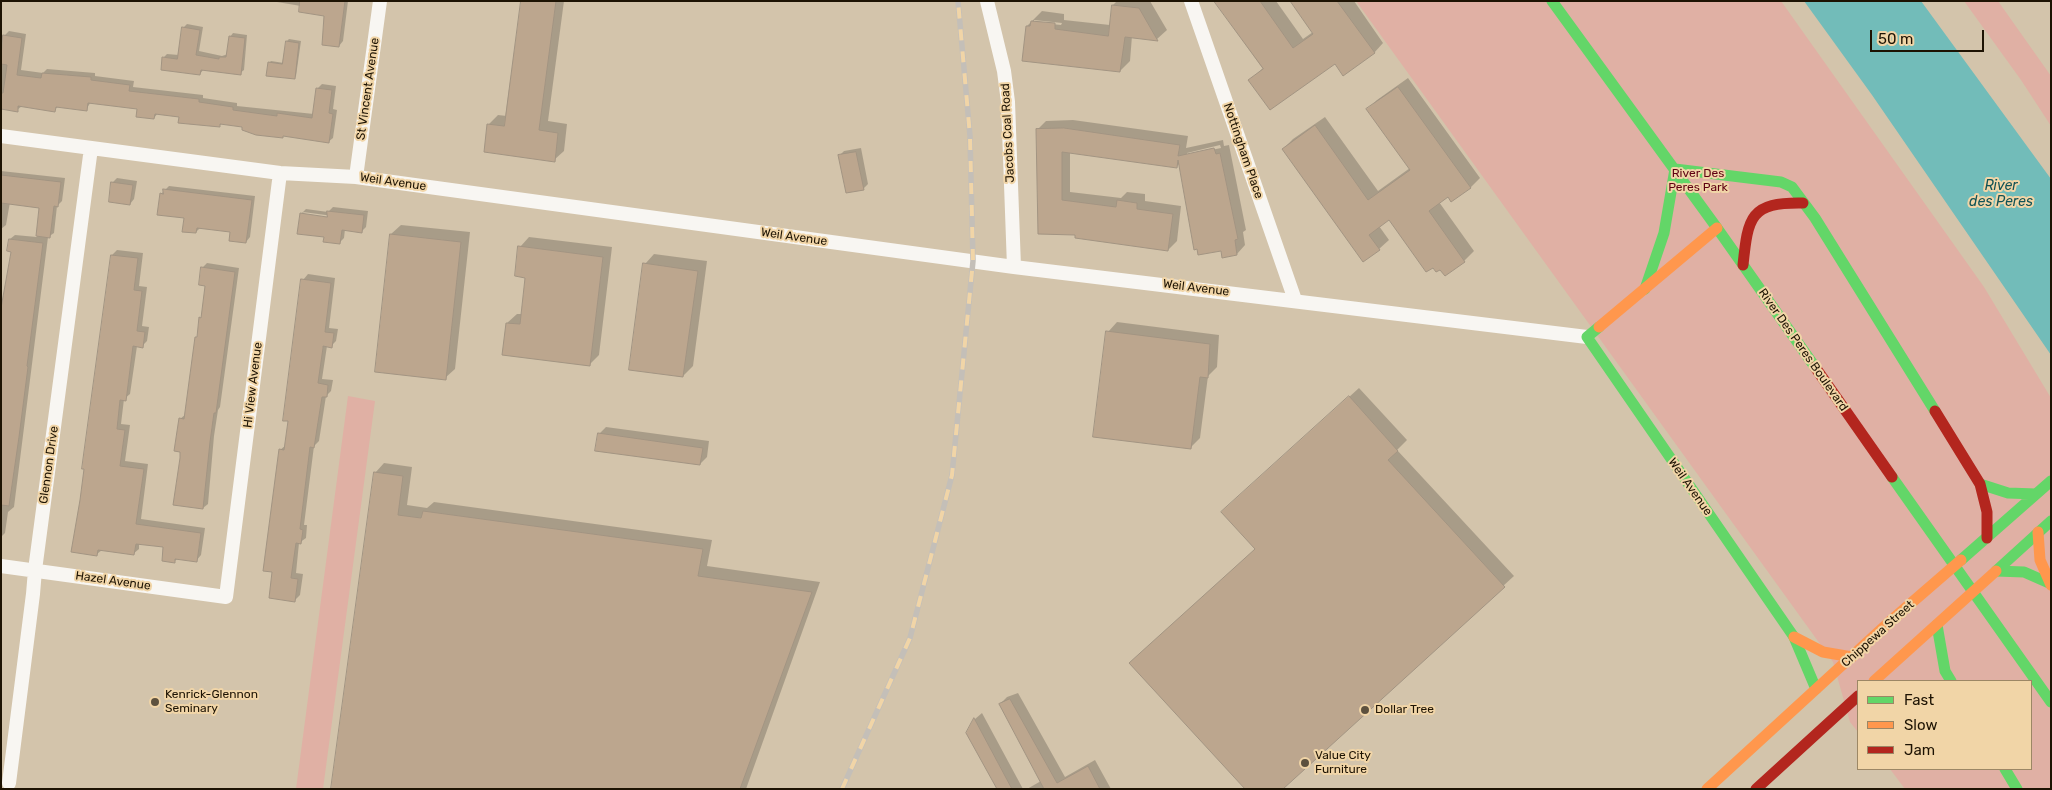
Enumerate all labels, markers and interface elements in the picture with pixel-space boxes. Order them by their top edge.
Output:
scale bar [1872,20,1986,52]
text: 50 m [1878,30,1913,48]
street label: St Vincent Avenue [354,37,382,141]
street label: Jacobs Coal Road [998,83,1018,183]
street label: Nottingham Place [1220,101,1266,201]
park label: River Des Peres Park [1668,167,1728,195]
street label: Weil Avenue [359,170,427,194]
water label: River des Peres [1969,178,2033,210]
street label: Weil Avenue [760,225,828,249]
street label: Weil Avenue [1162,277,1230,299]
street label: River Des Peres Boulevard [1755,286,1851,414]
street label: Hi View Avenue [241,341,265,429]
street label: Glennon Drive [36,425,62,505]
street label: Weil Avenue [1665,455,1715,519]
street label: Hazel Avenue [74,569,152,593]
street label: Chippewa Street [1839,598,1917,670]
legend [1857,680,2032,770]
place label: Kenrick-Glennon Seminary [165,688,258,716]
text: Fast [1904,691,1934,709]
marker: Kenrick-Glennon Seminary [149,696,161,708]
place label: Dollar Tree [1375,703,1434,717]
marker: Dollar Tree [1359,704,1371,716]
text: Slow [1904,716,1937,734]
text: Jam [1904,741,1935,759]
place label: Value City Furniture [1315,749,1371,777]
marker: Value City Furniture [1299,757,1311,769]

